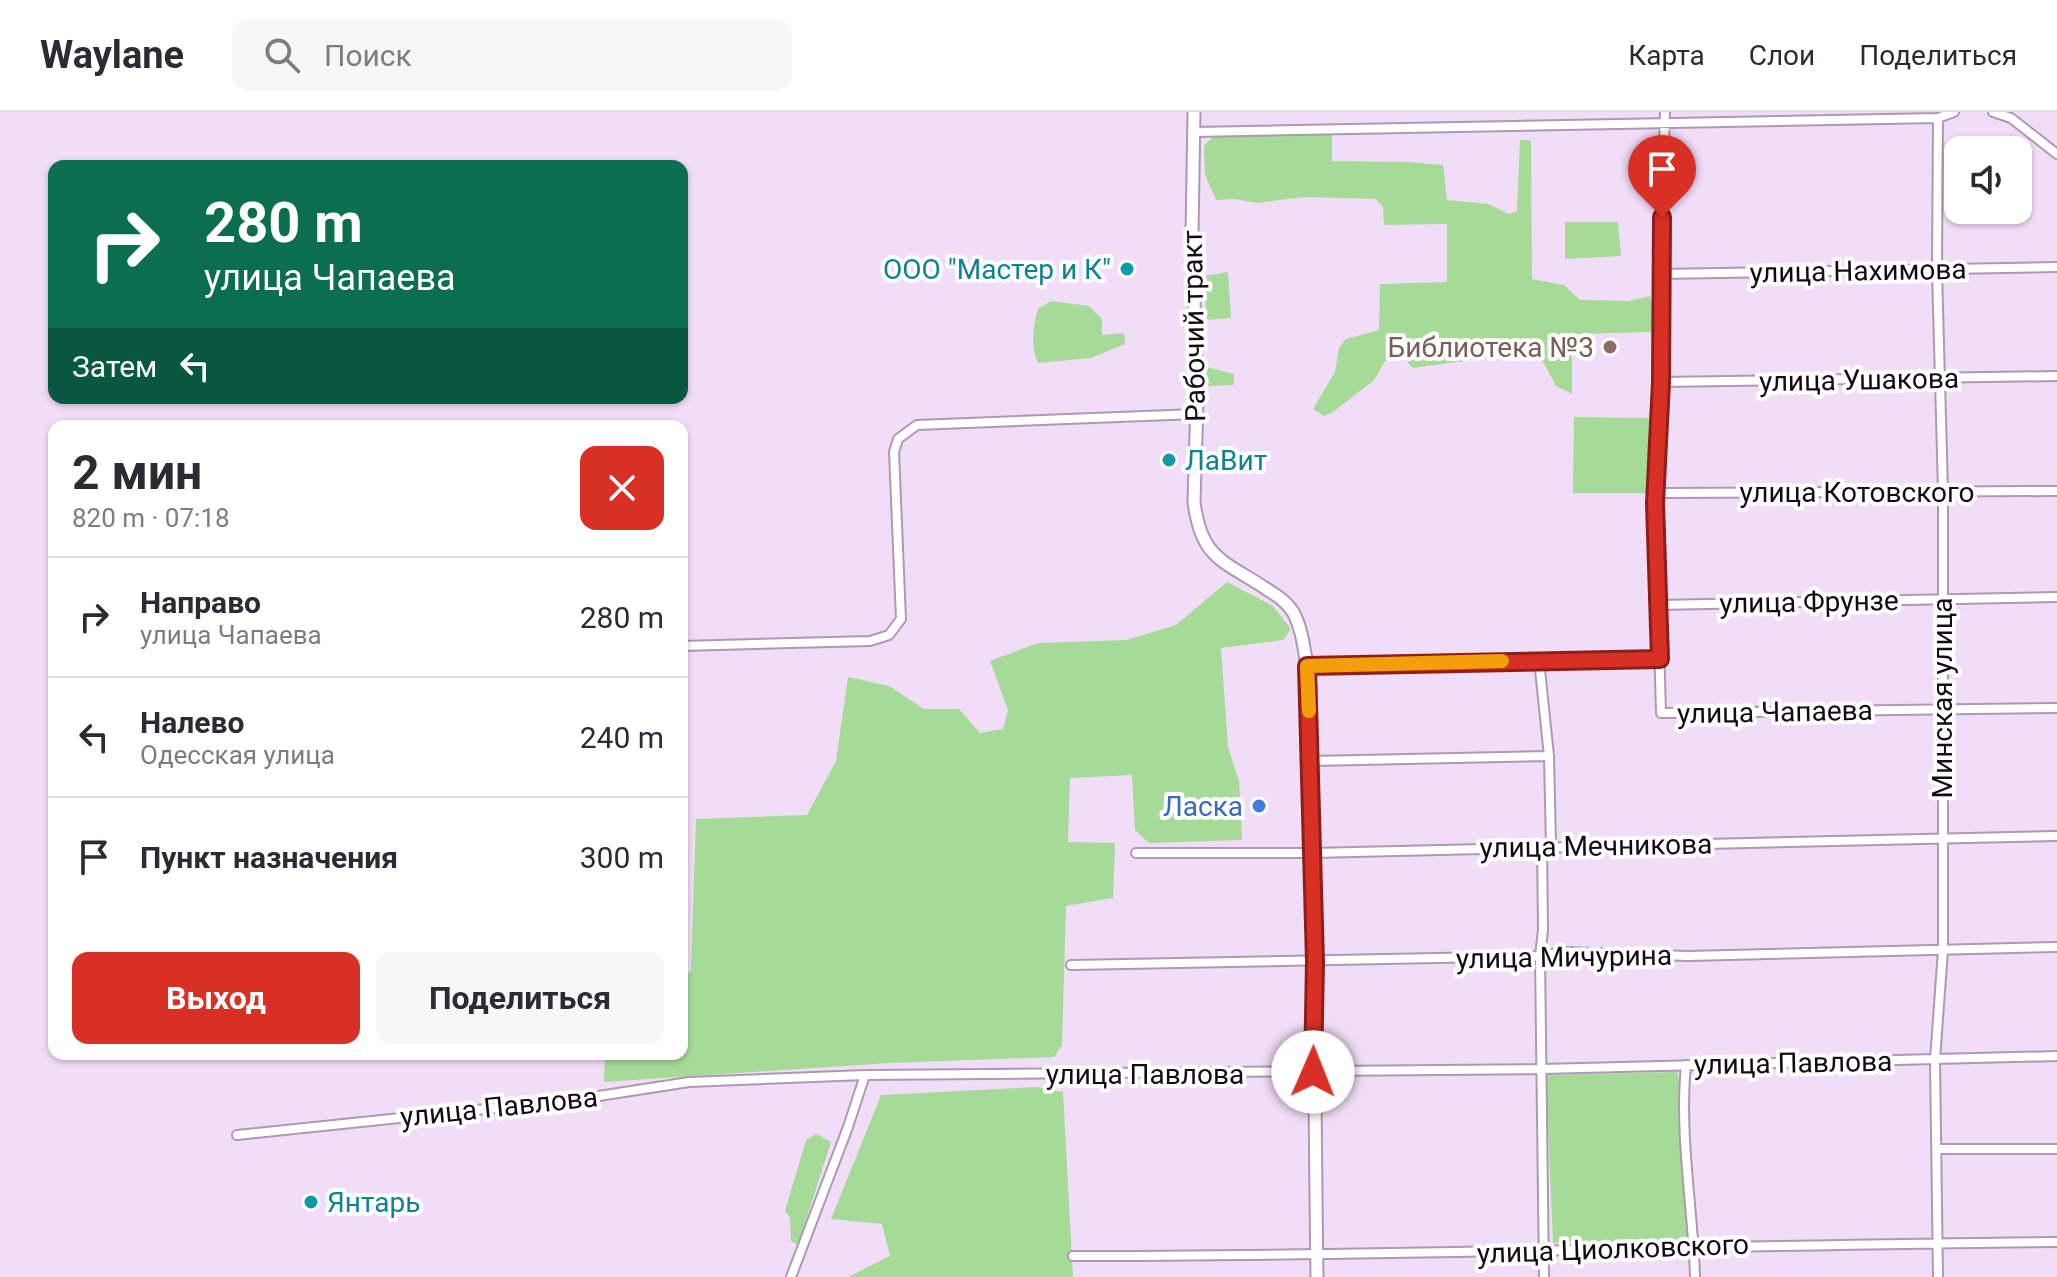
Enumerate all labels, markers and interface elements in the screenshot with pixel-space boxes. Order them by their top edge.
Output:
search box [232,19,792,91]
text: Waylane [40,33,184,77]
icon: search [260,33,304,77]
text: Поиск [324,38,412,73]
text: Карта [1628,39,1705,72]
text: Слои [1749,39,1815,72]
text: Поделиться [1859,39,2017,72]
pin [1628,135,1696,217]
map controls [1944,136,2032,224]
button: sound [1944,136,2032,224]
icon: arrive [1640,147,1684,191]
text: 280 m [204,190,363,256]
icon: right [72,192,176,296]
street label: Рабочий тракт [1176,230,1212,422]
place label: ООО "Мастер и К" [883,253,1111,286]
street label: улица Нахимова [1749,253,1967,289]
text: улица Чапаева [204,257,456,299]
marker: ООО "Мастер и К" [1118,260,1136,278]
place label: Библиотека №3 [1388,331,1594,364]
marker: Библиотека №3 [1601,338,1619,356]
icon: left [173,344,217,388]
text: Затем [72,349,157,384]
street label: улица Ушакова [1759,362,1959,398]
text: 2 мин [72,444,202,501]
place label: ЛаВит [1185,444,1267,477]
button: close [580,446,664,530]
marker: ЛаВит [1160,451,1178,469]
street label: улица Котовского [1740,476,1974,509]
text: 820 m · 07:18 [72,503,230,533]
street label: улица Фрунзе [1719,584,1899,620]
text: Направо [140,585,261,620]
icon: right [72,595,116,639]
street label: Минская улица [1926,598,1959,798]
text: 280 m [580,600,664,635]
text: улица Чапаева [140,620,322,650]
street label: улица Чапаева [1677,694,1873,730]
text: Налево [140,705,244,740]
icon: left [72,715,116,759]
text: 240 m [580,720,664,755]
text: Одесская улица [140,740,335,770]
place label: Ласка [1163,790,1243,823]
marker: Ласка [1250,797,1268,815]
street label: улица Мечникова [1479,827,1713,865]
icon: arrive [72,835,116,879]
text: Пункт назначения [140,840,398,875]
text: 300 m [580,840,664,875]
street label: улица Мичурина [1456,939,1672,975]
button: Выход [72,952,360,1044]
button: Поделиться [376,952,664,1044]
position arrow [1271,1030,1355,1114]
street label: улица Павлова [1694,1045,1892,1081]
street label: улица Павлова [1046,1058,1244,1091]
street label: улица Павлова [399,1080,599,1134]
place label: Янтарь [327,1186,420,1219]
marker: Янтарь [302,1193,320,1211]
street label: улица Циолковского [1476,1228,1750,1270]

